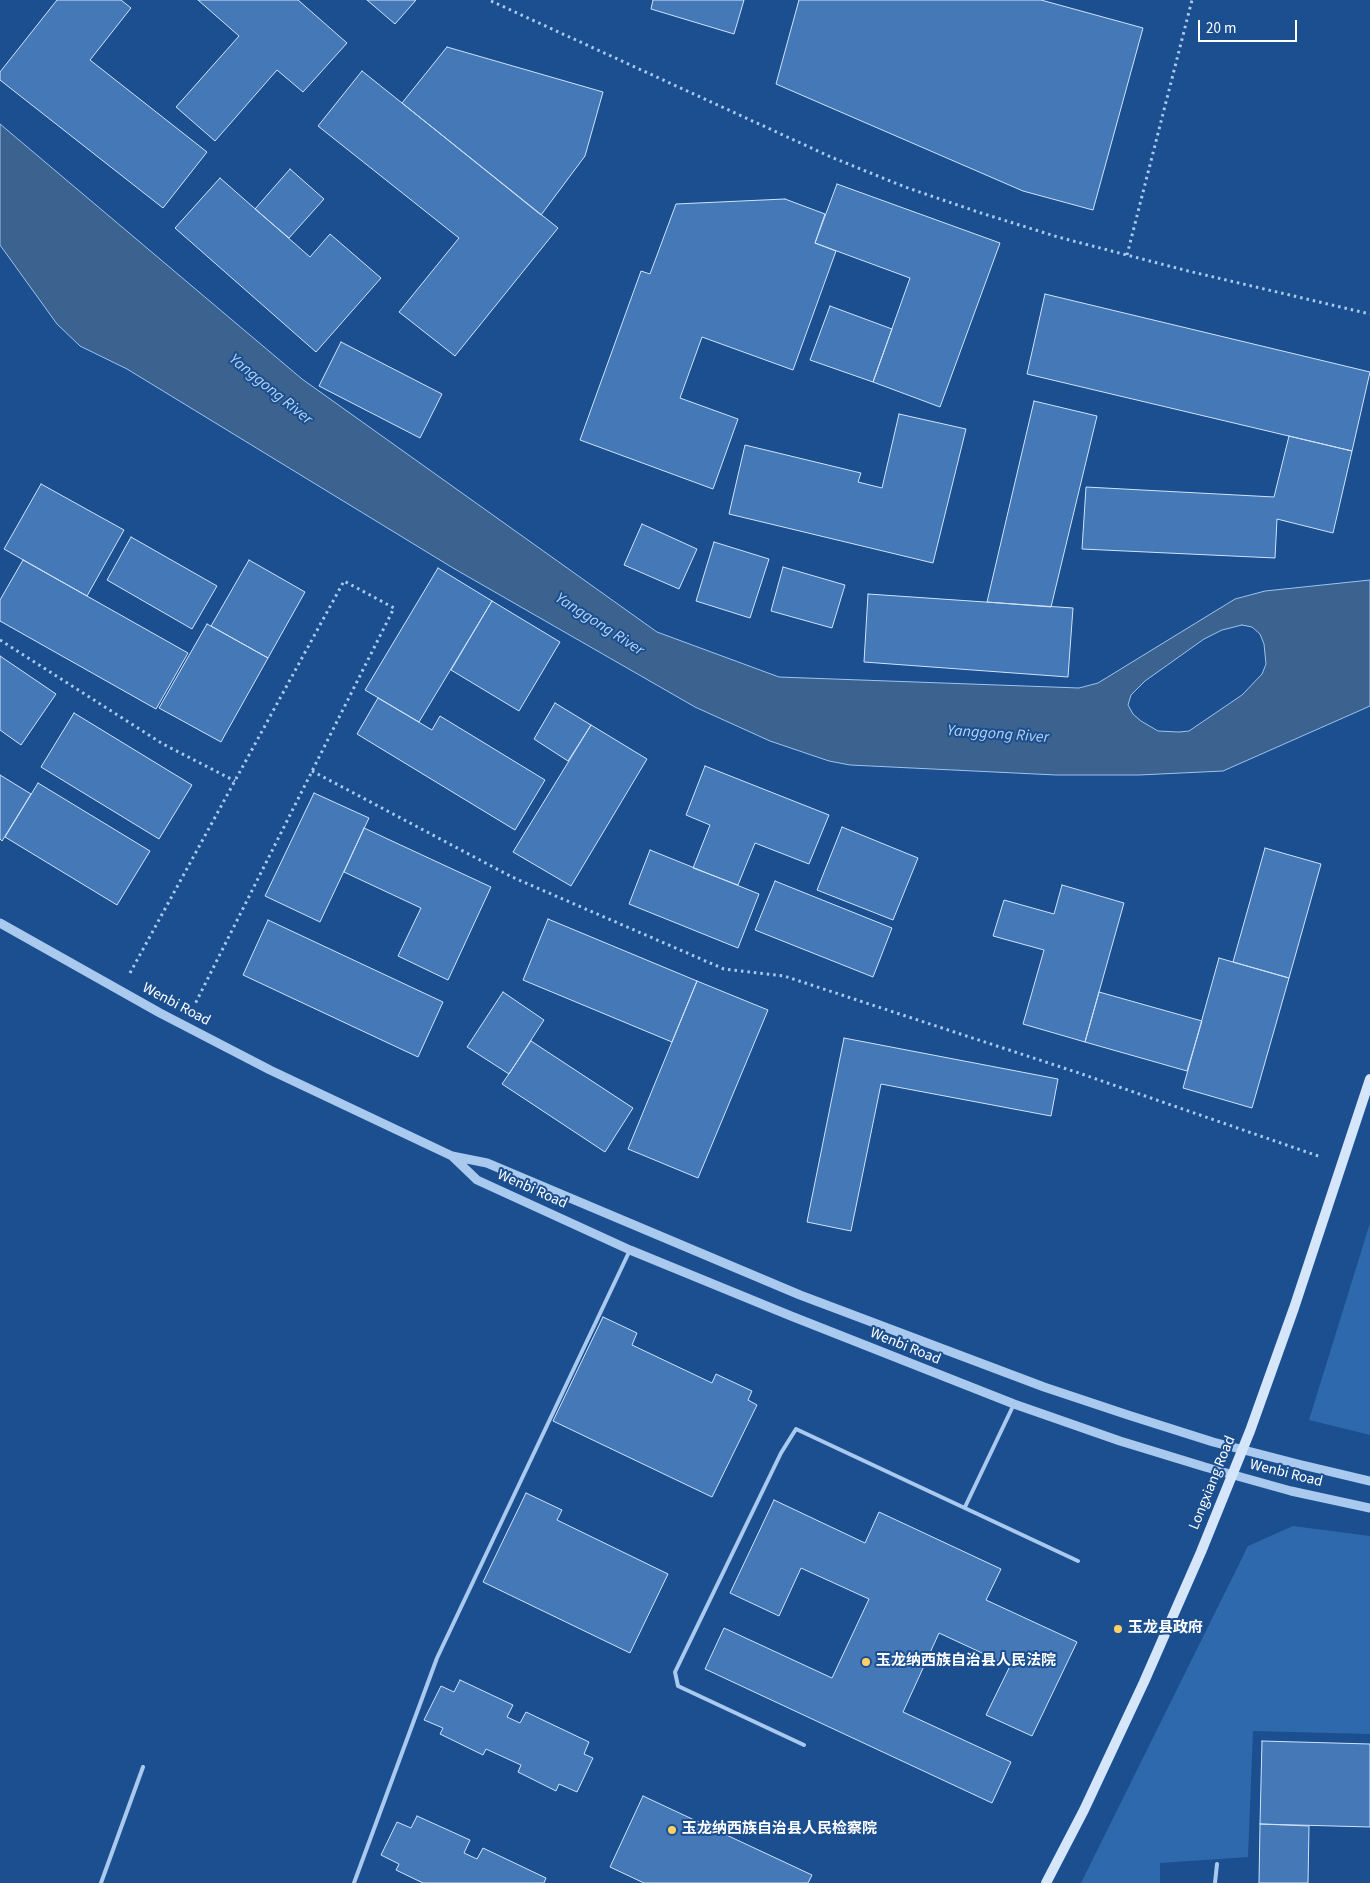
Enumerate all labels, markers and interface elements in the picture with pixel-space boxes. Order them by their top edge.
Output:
scale bar [1200,10,1299,42]
text: 20 m [1206,18,1236,39]
water label: Yanggong River [224,350,316,430]
water label: Yanggong River [551,589,647,661]
water label: Yanggong River [946,722,1050,748]
street label: Wenbi Road [139,980,213,1030]
street label: Wenbi Road [494,1167,570,1213]
street label: Wenbi Road [867,1325,943,1369]
street label: Longxiang Road [1186,1433,1240,1533]
street label: Wenbi Road [1248,1456,1324,1492]
place label: 玉龙县政府 [1128,1620,1203,1638]
marker: 玉龙县政府 [1112,1623,1124,1635]
place label: 玉龙纳西族自治县人民法院 [876,1653,1056,1671]
marker: 玉龙纳西族自治县人民法院 [860,1656,872,1668]
place label: 玉龙纳西族自治县人民检察院 [682,1821,877,1839]
marker: 玉龙纳西族自治县人民检察院 [666,1824,678,1836]

